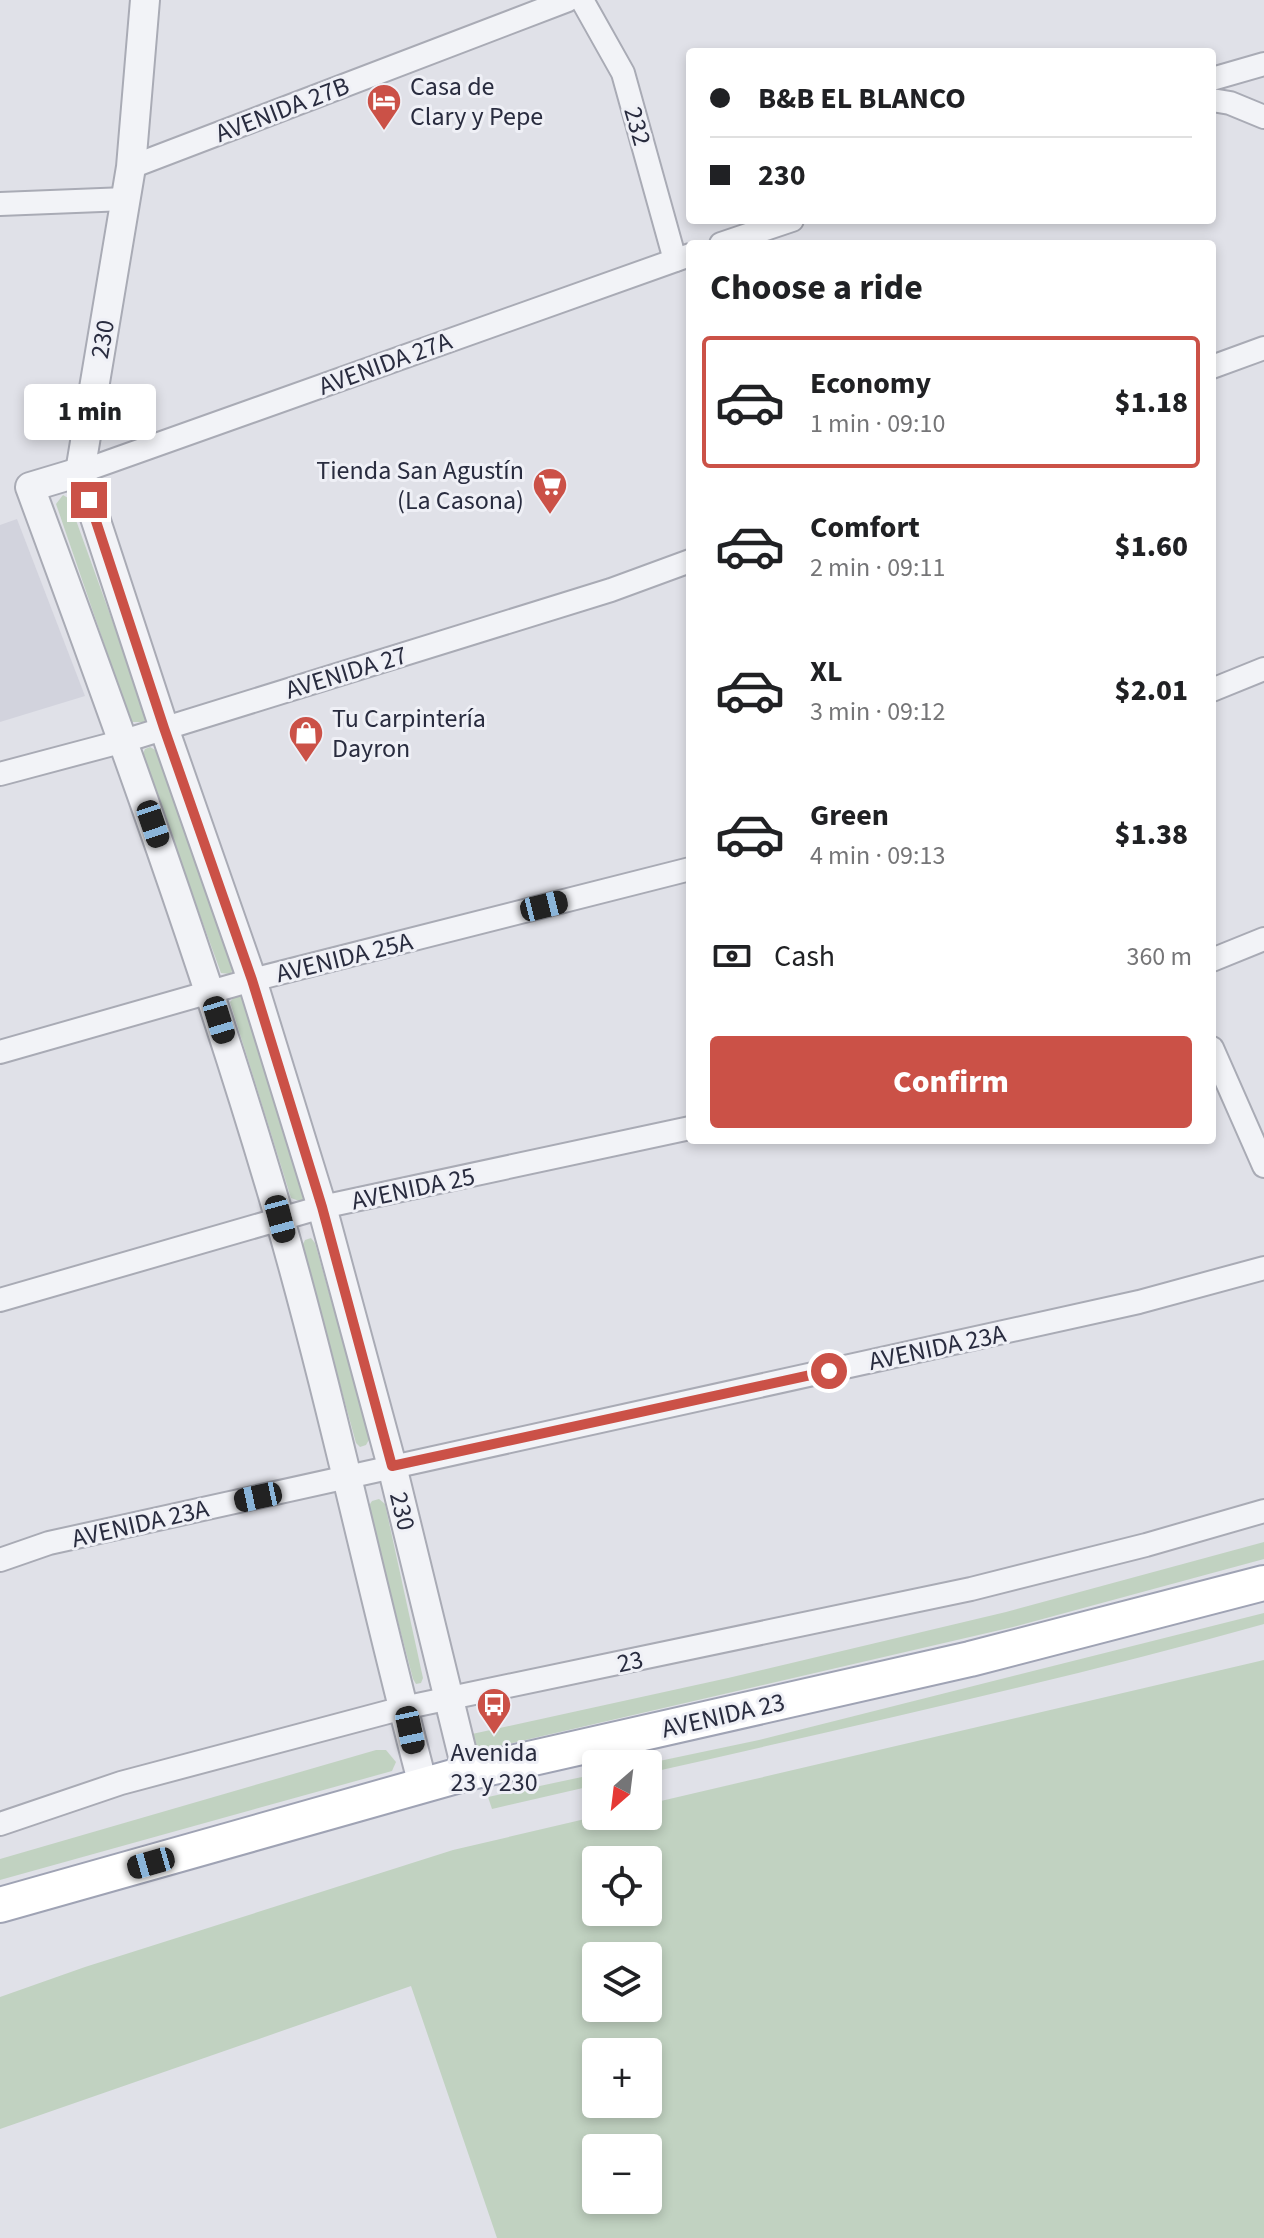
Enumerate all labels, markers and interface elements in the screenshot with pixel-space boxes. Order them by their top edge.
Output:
street label: AVENIDA 27B [210,67,354,152]
place label: Casa de Clary y Pepe [410,68,543,135]
text: B&B EL BLANCO [758,77,966,120]
hotel icon: Casa de Clary y Pepe [365,82,403,132]
street label: 232 [614,102,661,150]
text: 230 [758,154,806,197]
text: Choose a ride [710,262,923,313]
street label: 230 [81,317,124,361]
street label: AVENIDA 27A [313,322,458,405]
text: Economy [810,362,931,405]
icon: car [714,366,786,438]
text: $1.18 [1115,381,1188,424]
callout: 1 min [23,384,155,440]
text: 1 min [58,393,122,430]
text: 1 min · 09:10 [810,405,945,442]
place label: Tienda San Agustín (La Casona) [316,452,524,519]
supermarket icon: Tienda San Agustín (La Casona) [531,466,569,516]
route end [71,482,107,518]
text: Comfort [810,506,920,549]
icon: car [714,510,786,582]
text: $1.60 [1115,525,1188,568]
text: 2 min · 09:11 [810,549,945,586]
street label: AVENIDA 27 [281,636,412,709]
text: XL [810,650,843,693]
icon: car [714,654,786,726]
text: $2.01 [1115,669,1188,712]
text: 3 min · 09:12 [810,693,945,730]
place label: Tu Carpintería Dayron [332,700,486,767]
shop icon: Tu Carpintería Dayron [287,714,325,764]
text: Green [810,794,889,837]
car [134,797,172,851]
icon: car [714,798,786,870]
text: $1.38 [1115,813,1188,856]
text: 4 min · 09:13 [810,837,945,874]
car [518,889,570,923]
street label: AVENIDA 25A [272,922,417,992]
icon: cash [710,934,754,978]
text: Cash [774,935,835,978]
text: 360 m [1126,938,1192,975]
car [201,994,237,1046]
button: Confirm [710,1036,1192,1128]
street label: AVENIDA 25 [348,1157,478,1220]
car [262,1193,298,1245]
street label: AVENIDA 23A [865,1315,1010,1380]
route start [811,1353,847,1389]
car [232,1480,284,1514]
street label: 230 [380,1488,425,1534]
street label: AVENIDA 23A [68,1490,213,1557]
street label: 23 [614,1641,647,1682]
street label: AVENIDA 23 [658,1683,788,1748]
bus stop icon: Avenida 23 y 230 [475,1686,513,1736]
car [393,1704,427,1756]
place label: Avenida 23 y 230 [450,1734,538,1801]
north arrow [582,1750,662,1830]
map controls [582,1750,662,2214]
car [125,1845,177,1881]
button: locate [582,1846,662,1926]
button: layers [582,1942,662,2022]
button: + [582,2038,662,2118]
button: − [582,2134,662,2214]

